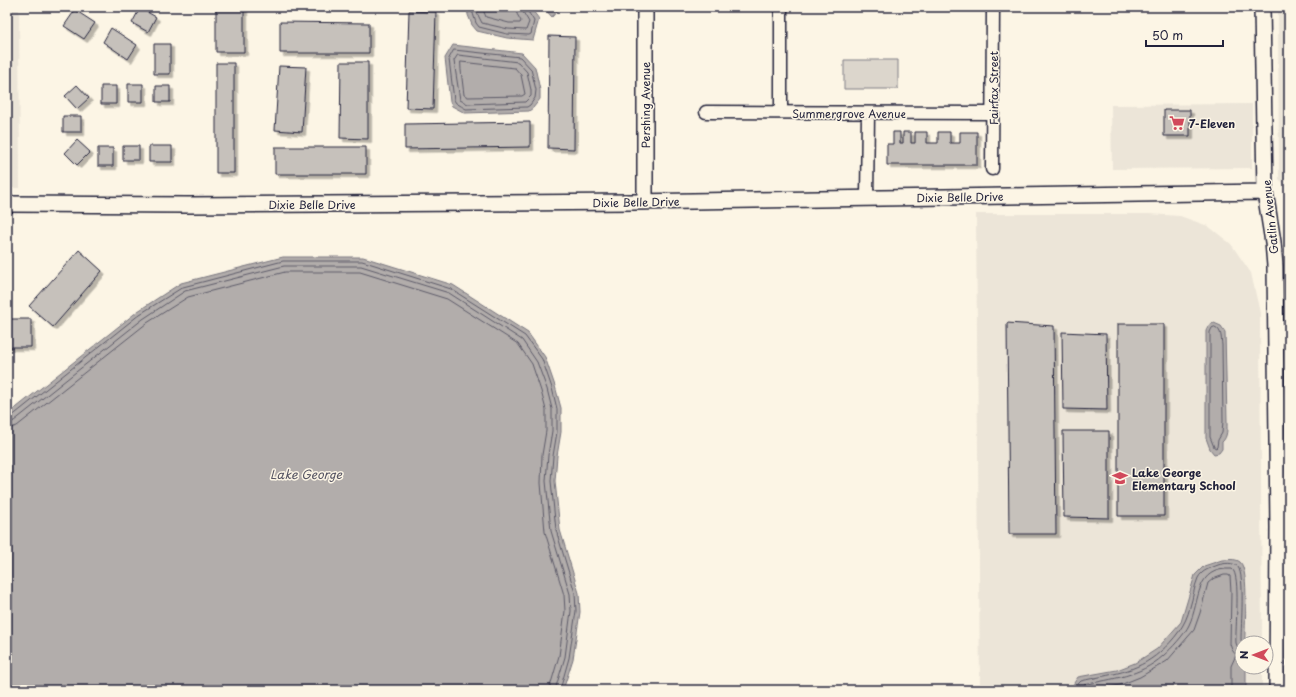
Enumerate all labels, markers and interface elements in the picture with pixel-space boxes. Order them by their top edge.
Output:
scale bar [1146,22,1223,48]
text: 50 m [1152,26,1183,44]
street label: Fairfax Street [985,50,1002,125]
street label: Pershing Avenue [637,62,654,148]
street label: Summergrove Avenue [792,105,906,122]
supermarket icon: 7-Eleven [1168,114,1186,132]
place label: 7-Eleven [1189,115,1235,132]
street label: Gatlin Avenue [1258,179,1282,255]
street label: Dixie Belle Drive [916,188,1004,206]
street label: Dixie Belle Drive [592,193,680,211]
street label: Dixie Belle Drive [268,196,356,213]
place label: Lake George Elementary School [1132,464,1236,494]
water label: Lake George [270,465,343,483]
school or university icon: Lake George Elementary School [1111,469,1129,487]
north arrow [1234,635,1274,675]
text: N [1235,650,1252,659]

